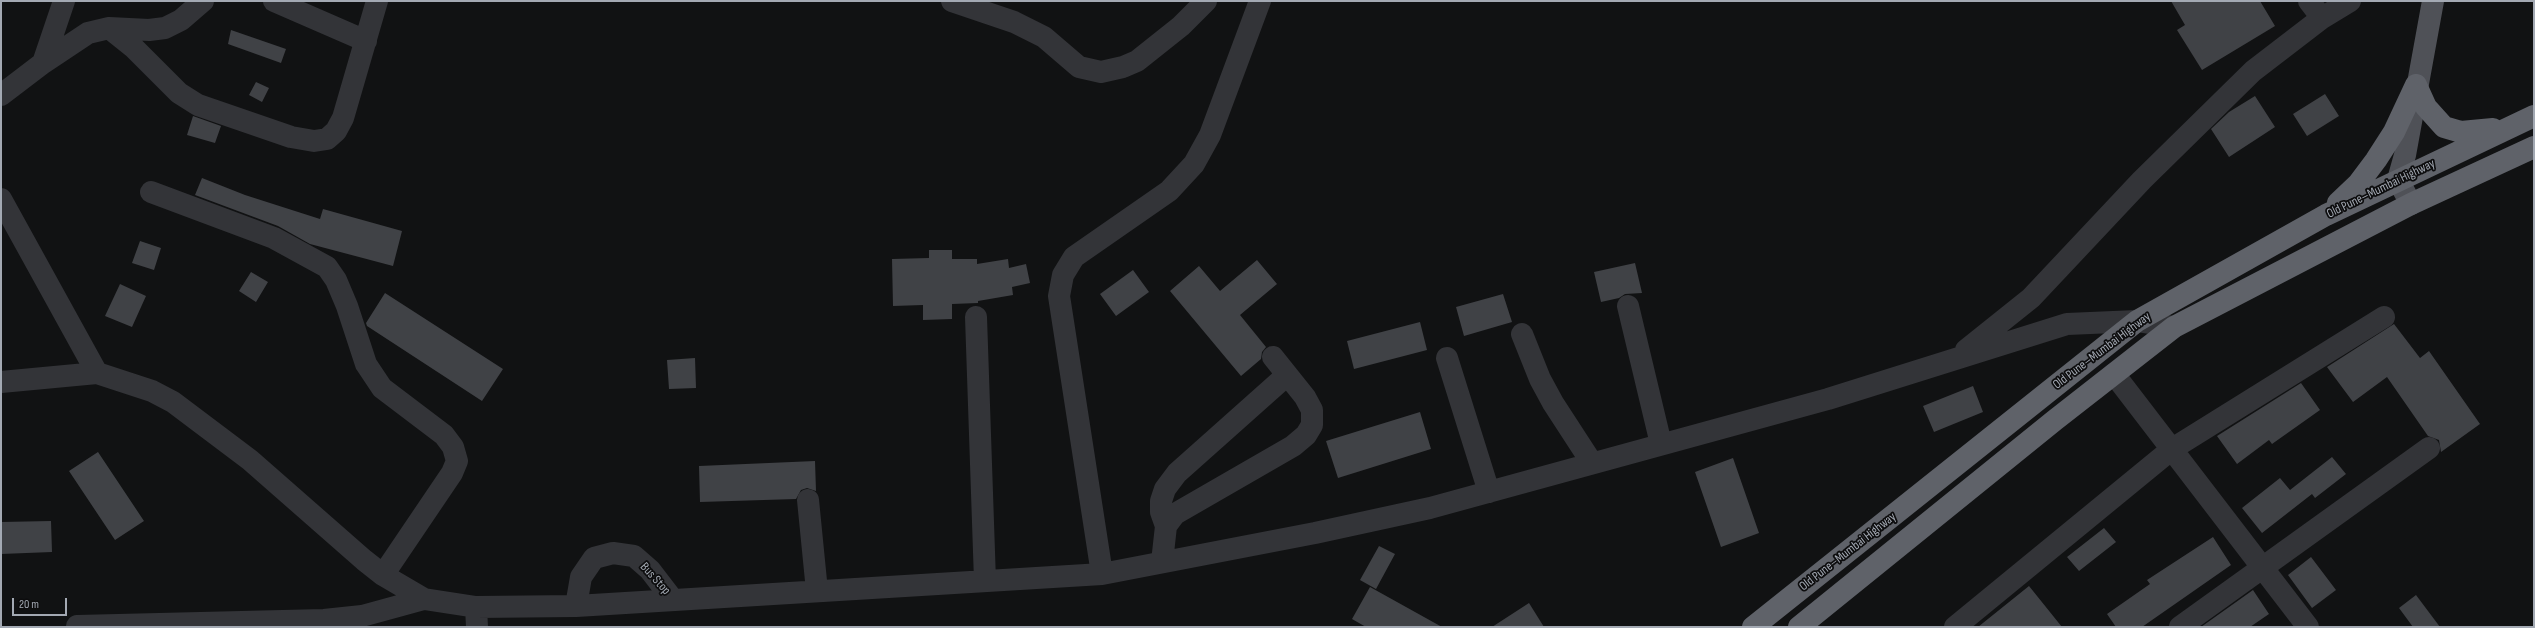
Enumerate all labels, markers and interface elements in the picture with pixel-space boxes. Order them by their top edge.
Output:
street label: Old Pune–Mumbai Highway [2324,156,2438,222]
street label: Old Pune–Mumbai Highway [2050,309,2154,393]
street label: Old Pune–Mumbai Highway [1797,509,1899,595]
street label: Bus Stop [636,560,674,598]
scale bar [14,590,69,616]
text: 20 m [19,597,39,612]

